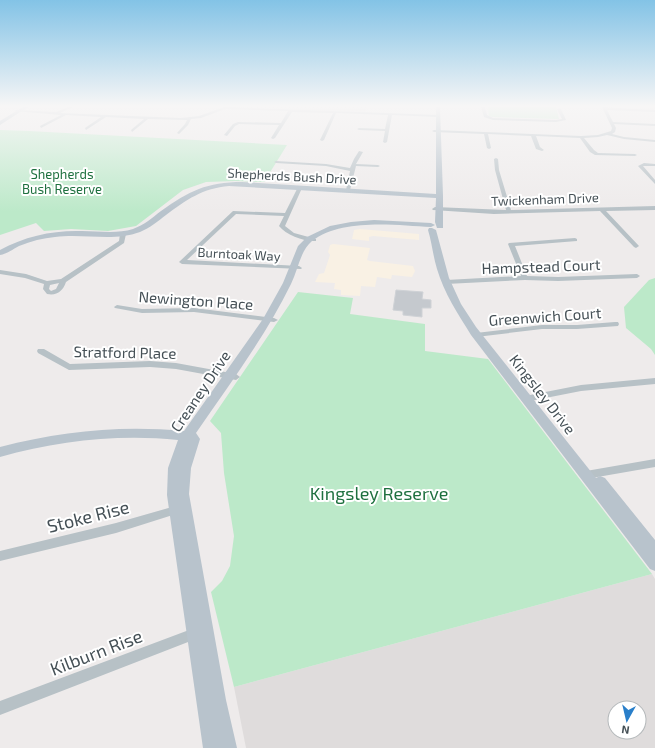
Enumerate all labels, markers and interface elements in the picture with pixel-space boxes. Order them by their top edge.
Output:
street label: Shepherds Bush Drive [227,165,357,187]
park label: Shepherds Bush Reserve [22,166,102,197]
street label: Twickenham Drive [491,189,599,209]
street label: Burntoak Way [197,244,281,264]
street label: Hampstead Court [481,255,601,277]
street label: Newington Place [138,287,254,313]
street label: Greenwich Court [488,303,602,329]
street label: Stratford Place [73,342,177,362]
street label: Creaney Drive [166,347,234,435]
street label: Kingsley Drive [506,351,580,437]
park label: Kingsley Reserve [310,482,448,504]
street label: Stoke Rise [45,495,131,537]
street label: Kilburn Rise [47,624,145,680]
north arrow [607,700,647,740]
text: N [621,723,630,737]

